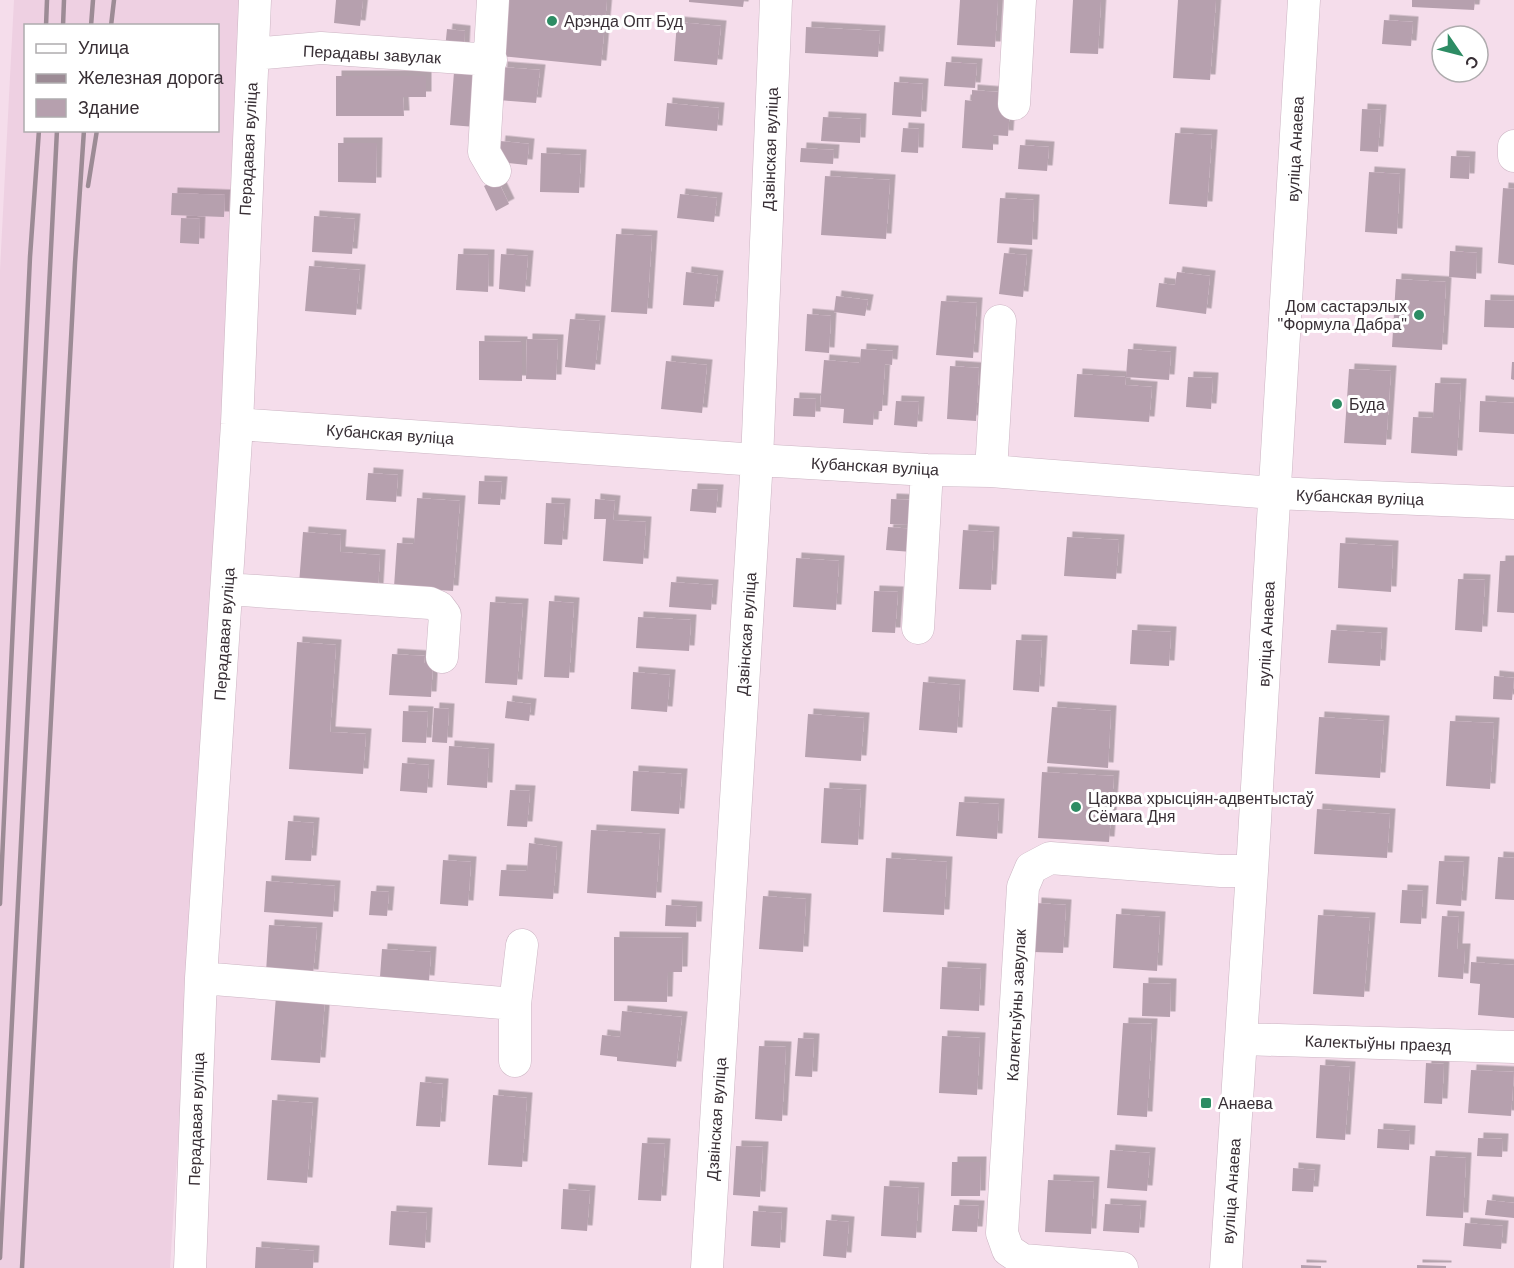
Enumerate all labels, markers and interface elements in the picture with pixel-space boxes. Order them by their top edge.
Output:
place label: Арэнда Опт Буд [564,13,684,30]
marker: Арэнда Опт Буд [545,14,559,28]
legend [24,24,219,132]
north arrow [1430,24,1490,84]
text: Улица [78,38,130,58]
street label: Перадавы завулак [303,42,442,67]
text: С [1461,53,1482,72]
text: Железная дорога [78,68,225,88]
street label: Перадавая вуліца [237,82,260,216]
street label: Дзвінская вуліца [760,87,781,211]
street label: вуліца Анаева [1284,96,1307,202]
text: Здание [78,98,139,118]
place label: Дом састарэлых "Формула Дабра" [1277,298,1407,333]
marker: Дом састарэлых "Формула Дабра" [1412,308,1426,322]
place label: Буда [1349,396,1385,413]
marker: Буда [1330,397,1344,411]
street label: Кубанская вуліца [325,422,455,447]
street label: Кубанская вуліца [811,455,940,478]
street label: Кубанская вуліца [1296,487,1424,508]
street label: Перадавая вуліца [211,567,238,701]
street label: Дзвінская вуліца [734,572,759,696]
street label: вуліца Анаева [1255,581,1278,687]
place label: Царква хрысціян-адвентыстаў Сёмага Дня [1088,790,1314,825]
marker: Царква хрысціян-адвентыстаў Сёмага Дня [1069,800,1083,814]
street label: Калектыўны завулак [1004,927,1029,1082]
street label: Калектыўны праезд [1304,1032,1452,1055]
street label: Перадавая вуліца [186,1052,207,1186]
street label: Дзвінская вуліца [704,1057,729,1181]
place label: Анаева [1218,1095,1273,1112]
marker: Анаева [1199,1096,1213,1110]
street label: вуліца Анаева [1219,1138,1244,1244]

